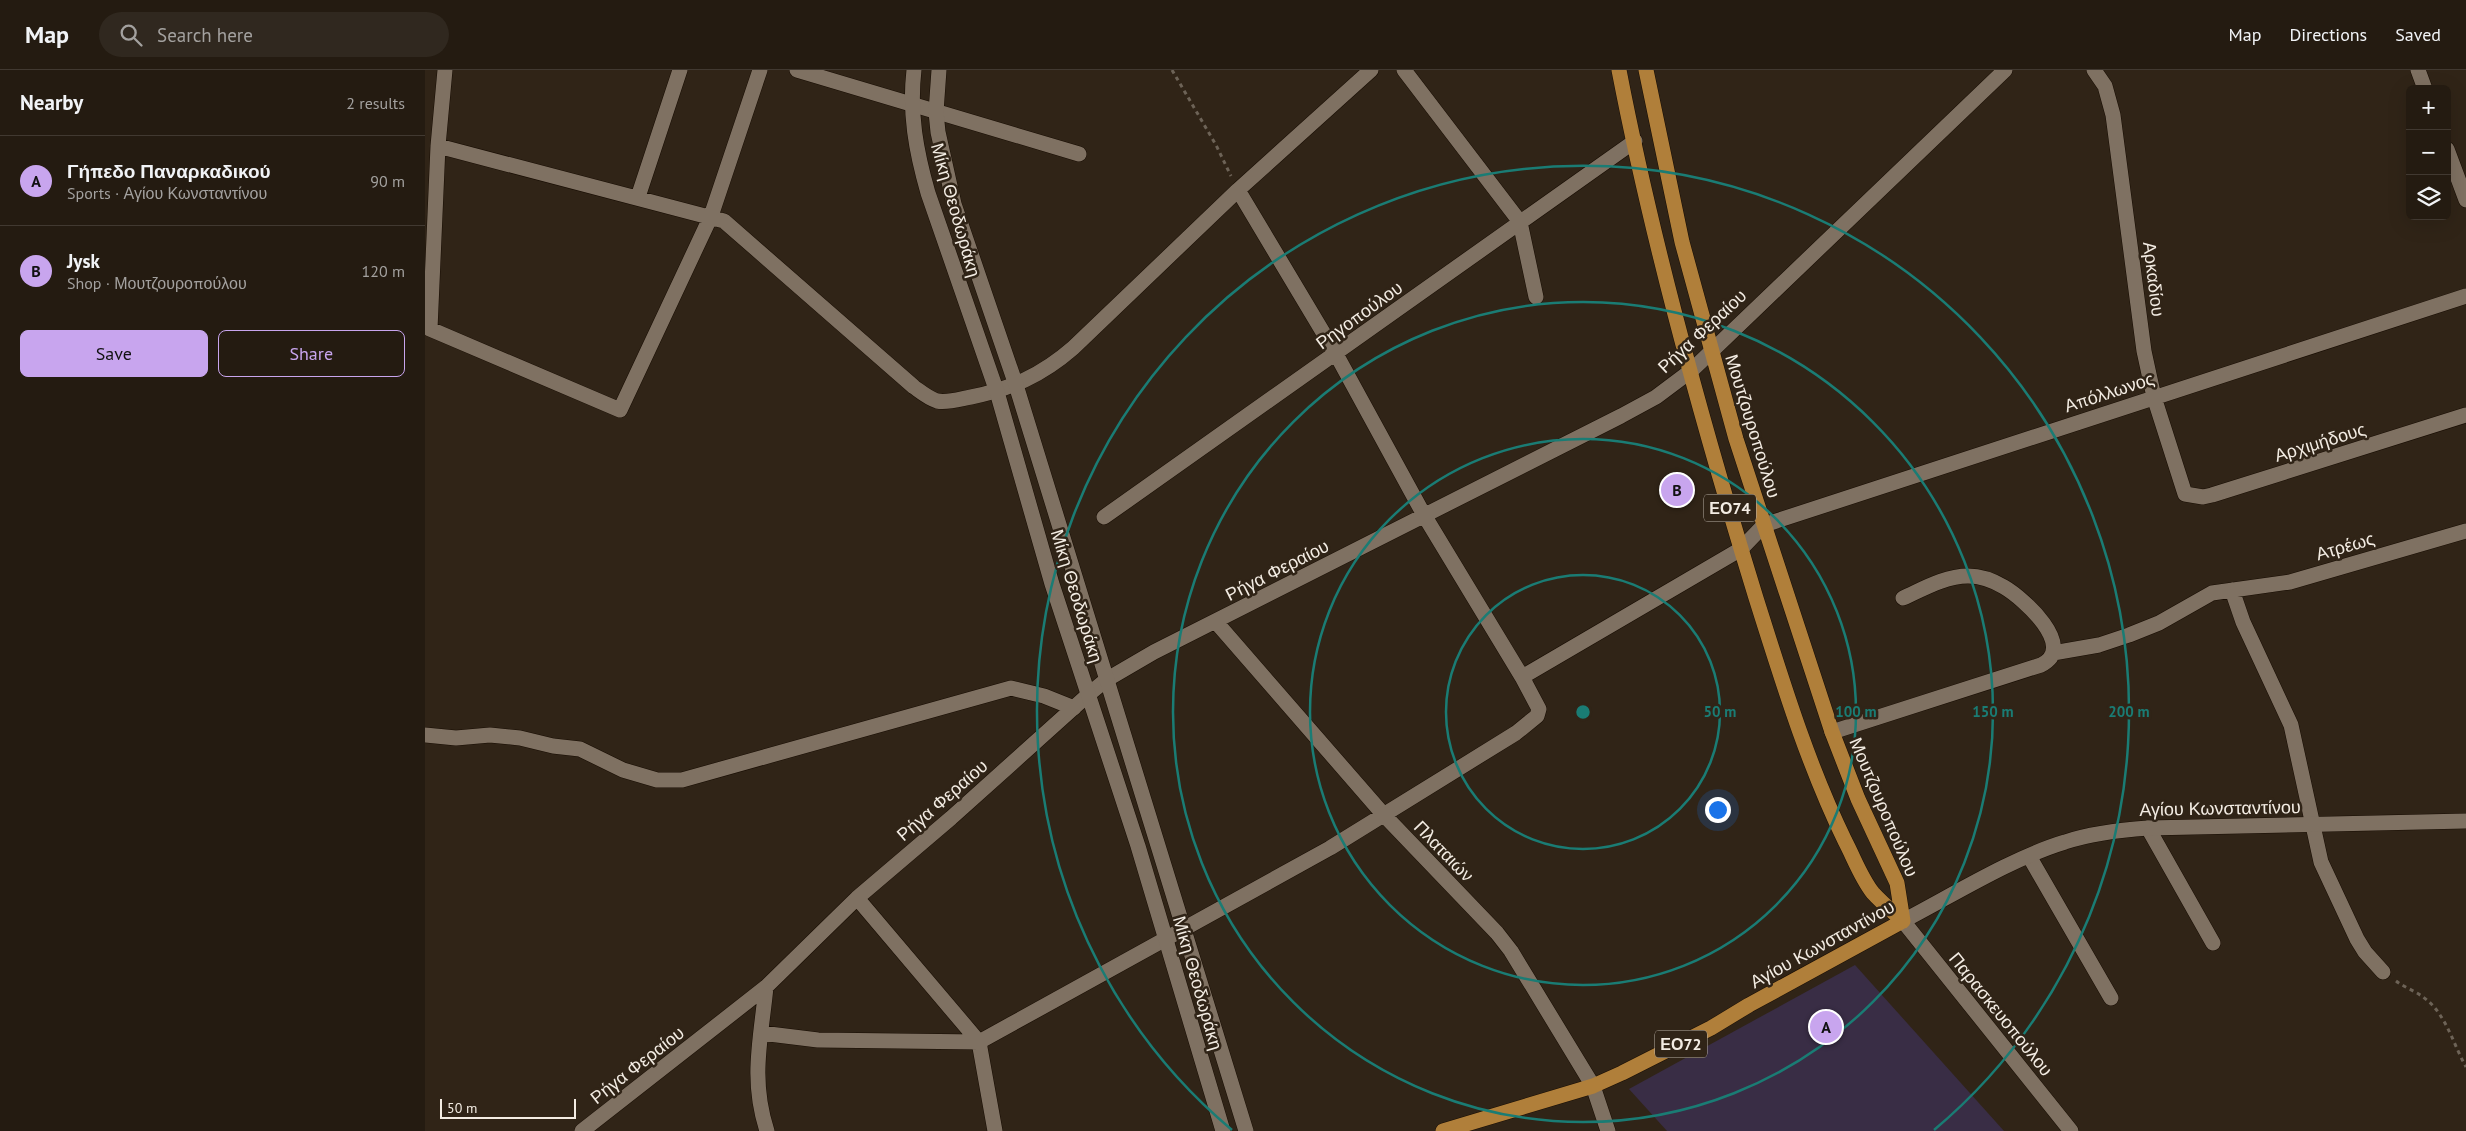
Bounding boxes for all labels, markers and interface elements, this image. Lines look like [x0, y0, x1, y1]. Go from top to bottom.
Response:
search box [99, 12, 449, 57]
text: Map [25, 19, 69, 50]
icon: search [117, 21, 145, 49]
text: Search here [157, 23, 253, 47]
text: Map [2229, 23, 2261, 46]
text: Directions [2289, 23, 2367, 46]
text: Saved [2395, 23, 2441, 46]
map controls [2406, 85, 2451, 220]
button: + [2406, 85, 2451, 130]
text: Nearby [20, 89, 83, 116]
text: 2 results [346, 93, 405, 113]
button: − [2406, 130, 2451, 175]
street label: Μίκη Θεοδωράκη [926, 140, 986, 280]
text: Γήπεδο Παναρκαδικού [67, 159, 271, 183]
text: A [31, 171, 41, 191]
text: 90 m [370, 171, 405, 191]
button: layers [2406, 175, 2451, 220]
text: Sports · Αγίου Κωνσταντίνου [67, 183, 267, 203]
street label: Αρκαδίου [2138, 240, 2170, 318]
text: Jysk [67, 249, 100, 273]
text: B [31, 261, 41, 281]
text: 120 m [362, 261, 405, 281]
text: Shop · Μουτζουροπούλου [67, 273, 247, 293]
street label: Ρηγοπούλου [1311, 276, 1407, 354]
street label: Ρήγα Φεραίου [1653, 284, 1751, 378]
button: Save [20, 330, 208, 377]
button: Share [218, 330, 405, 377]
street label: Μουτζουροπούλου [1720, 351, 1786, 501]
street label: Απόλλωνος [2061, 367, 2157, 417]
street label: Αρχιμήδους [2272, 417, 2369, 467]
pin: B [1661, 471, 1693, 509]
road number: ΕΟ74 [1704, 494, 1756, 522]
street label: Μίκη Θεοδωράκη [1046, 526, 1108, 666]
street label: Ατρέως [2313, 527, 2377, 565]
street label: Ρήγα Φεραίου [1221, 534, 1333, 606]
text: 50 m [1704, 702, 1736, 721]
text: 100 m [1835, 702, 1877, 721]
text: 150 m [1972, 702, 2014, 721]
text: 200 m [2108, 702, 2150, 721]
centre of rings [1574, 703, 1592, 721]
street label: Μουτζουροπούλου [1844, 734, 1924, 880]
street label: Ρήγα Φεραίου [892, 754, 992, 846]
street label: Αγίου Κωνσταντίνου [2139, 795, 2301, 821]
your location [1705, 797, 1731, 823]
street label: Πλαταιών [1409, 816, 1479, 886]
street label: Αγίου Κωνσταντίνου [1746, 895, 1898, 993]
street label: Μίκη Θεοδωράκη [1168, 913, 1228, 1053]
street label: Παρασκευοπούλου [1944, 948, 2058, 1080]
pin: A [1810, 1008, 1842, 1046]
street label: Ρήγα Φεραίου [585, 1021, 689, 1109]
road number: ΕΟ72 [1655, 1031, 1707, 1058]
scale bar [440, 1096, 576, 1119]
text: 50 m [447, 1099, 477, 1117]

